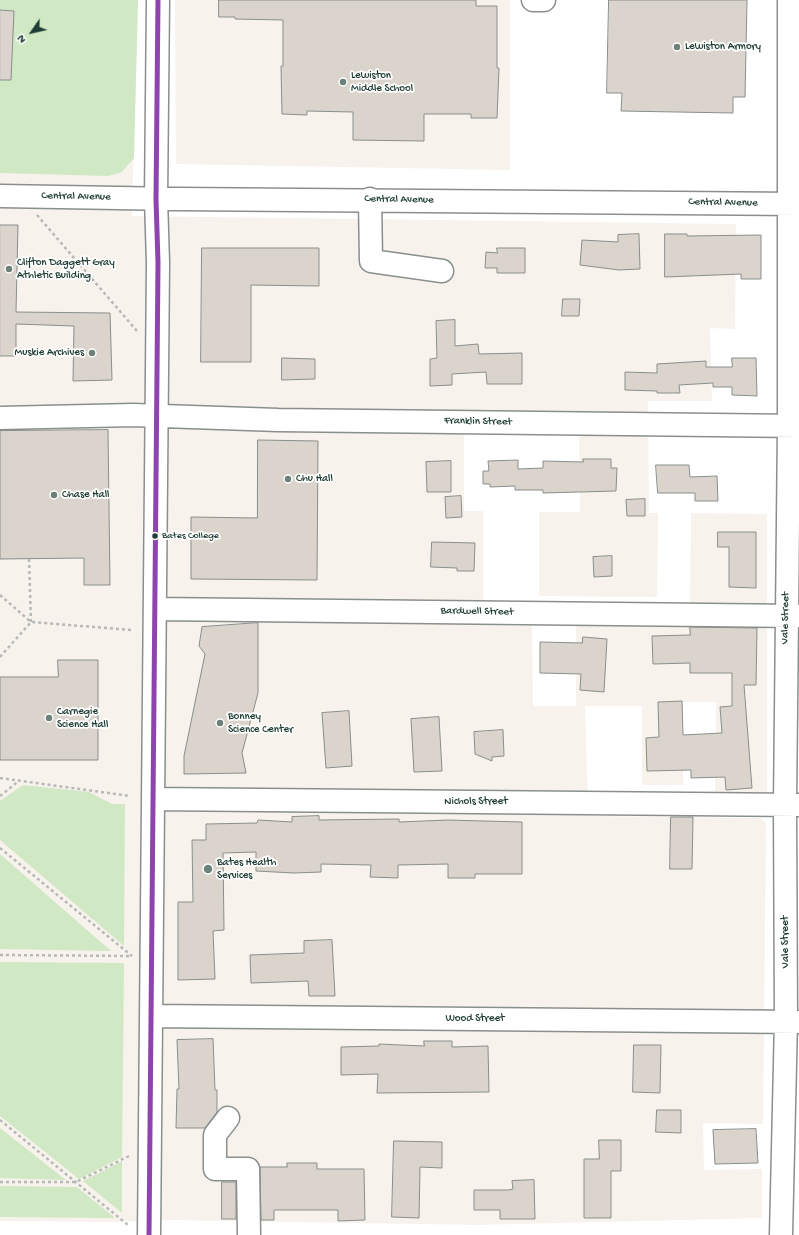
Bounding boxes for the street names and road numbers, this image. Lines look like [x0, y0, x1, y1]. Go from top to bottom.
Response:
street label: Central Avenue [41, 190, 111, 204]
street label: Central Avenue [364, 193, 434, 207]
street label: Central Avenue [688, 196, 758, 210]
street label: Franklin Street [444, 415, 512, 429]
street label: Vale Street [779, 592, 793, 644]
street label: Bardwell Street [440, 605, 514, 619]
street label: Nichols Street [444, 795, 508, 809]
street label: Vale Street [779, 916, 793, 968]
street label: Wood Street [445, 1012, 505, 1026]

